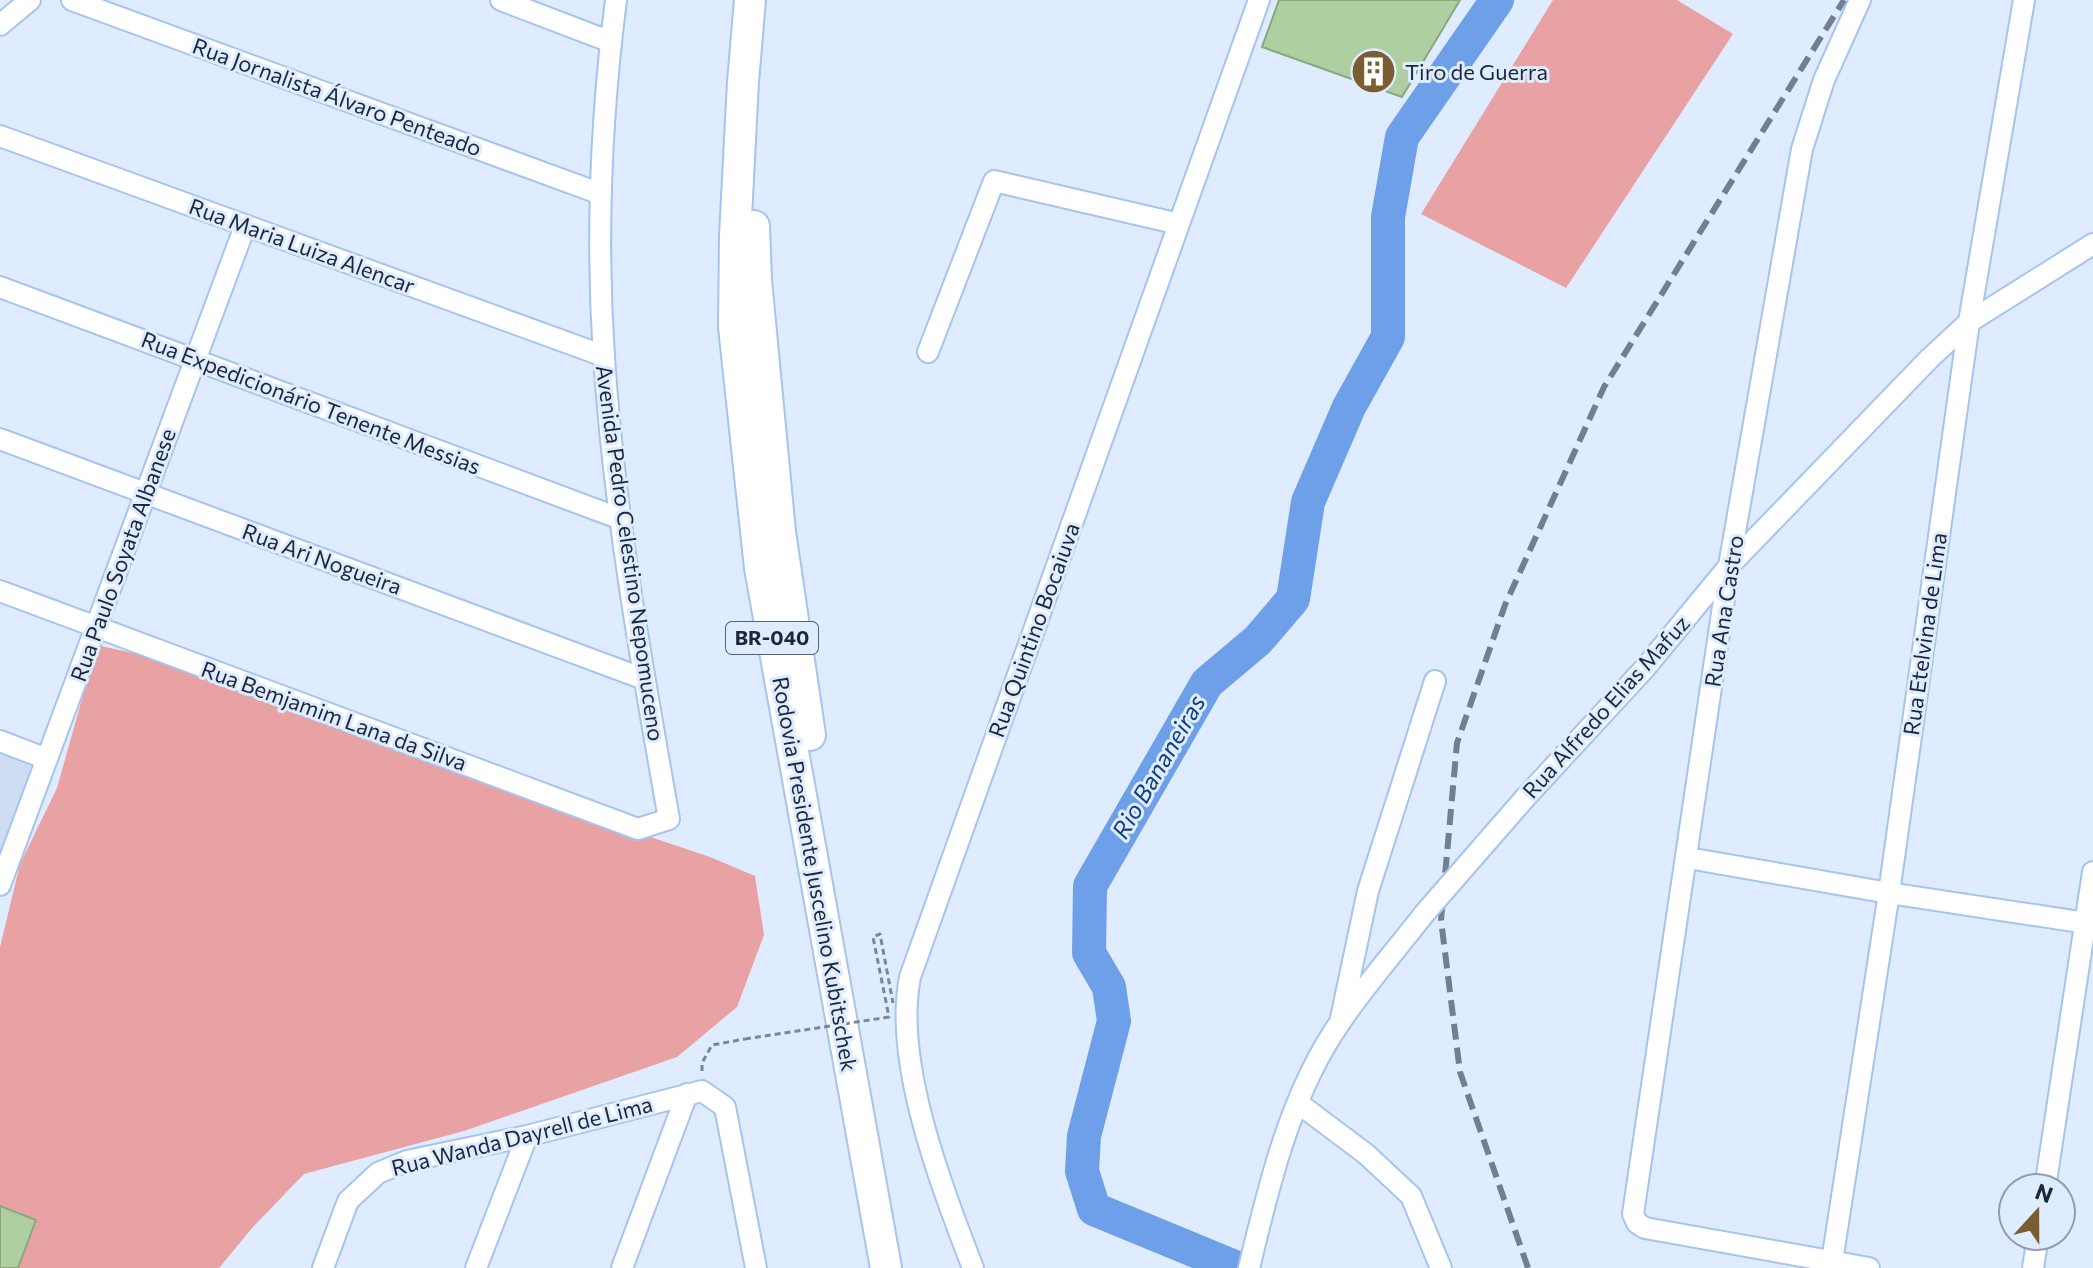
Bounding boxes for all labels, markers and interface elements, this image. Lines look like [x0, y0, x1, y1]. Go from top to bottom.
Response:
street label: Rua Jornalista Álvaro Penteado [189, 32, 485, 161]
building icon: Tiro de Guerra [1350, 48, 1398, 96]
place label: Tiro de Guerra [1405, 58, 1548, 85]
street label: Rua Maria Luiza Alencar [186, 192, 419, 299]
street label: Rua Expedicionário Tenente Messias [138, 325, 485, 480]
street label: Avenida Pedro Celestino Nepomuceno [591, 363, 670, 743]
street label: Rua Paulo Soyata Albanese [64, 425, 181, 685]
street label: Rua Ari Nogueira [239, 517, 406, 600]
street label: Rua Quintino Bocaiuva [982, 519, 1085, 741]
street label: Rua Etelvina de Lima [1897, 531, 1952, 737]
street label: Rua Ana Castro [1698, 533, 1749, 689]
street label: Rua Alfredo Elias Mafuz [1516, 610, 1695, 804]
road number: BR-040 [726, 622, 818, 654]
street label: Rua Bemjamim Lana da Silva [198, 655, 471, 776]
street label: Rodovia Presidente Juscelino Kubitschek [767, 674, 864, 1073]
water label: Rio Bananeiras [1105, 689, 1211, 843]
street label: Rua Wanda Dayrell de Lima [389, 1090, 655, 1181]
north arrow [1997, 1172, 2077, 1252]
text: N [2032, 1177, 2057, 1208]

